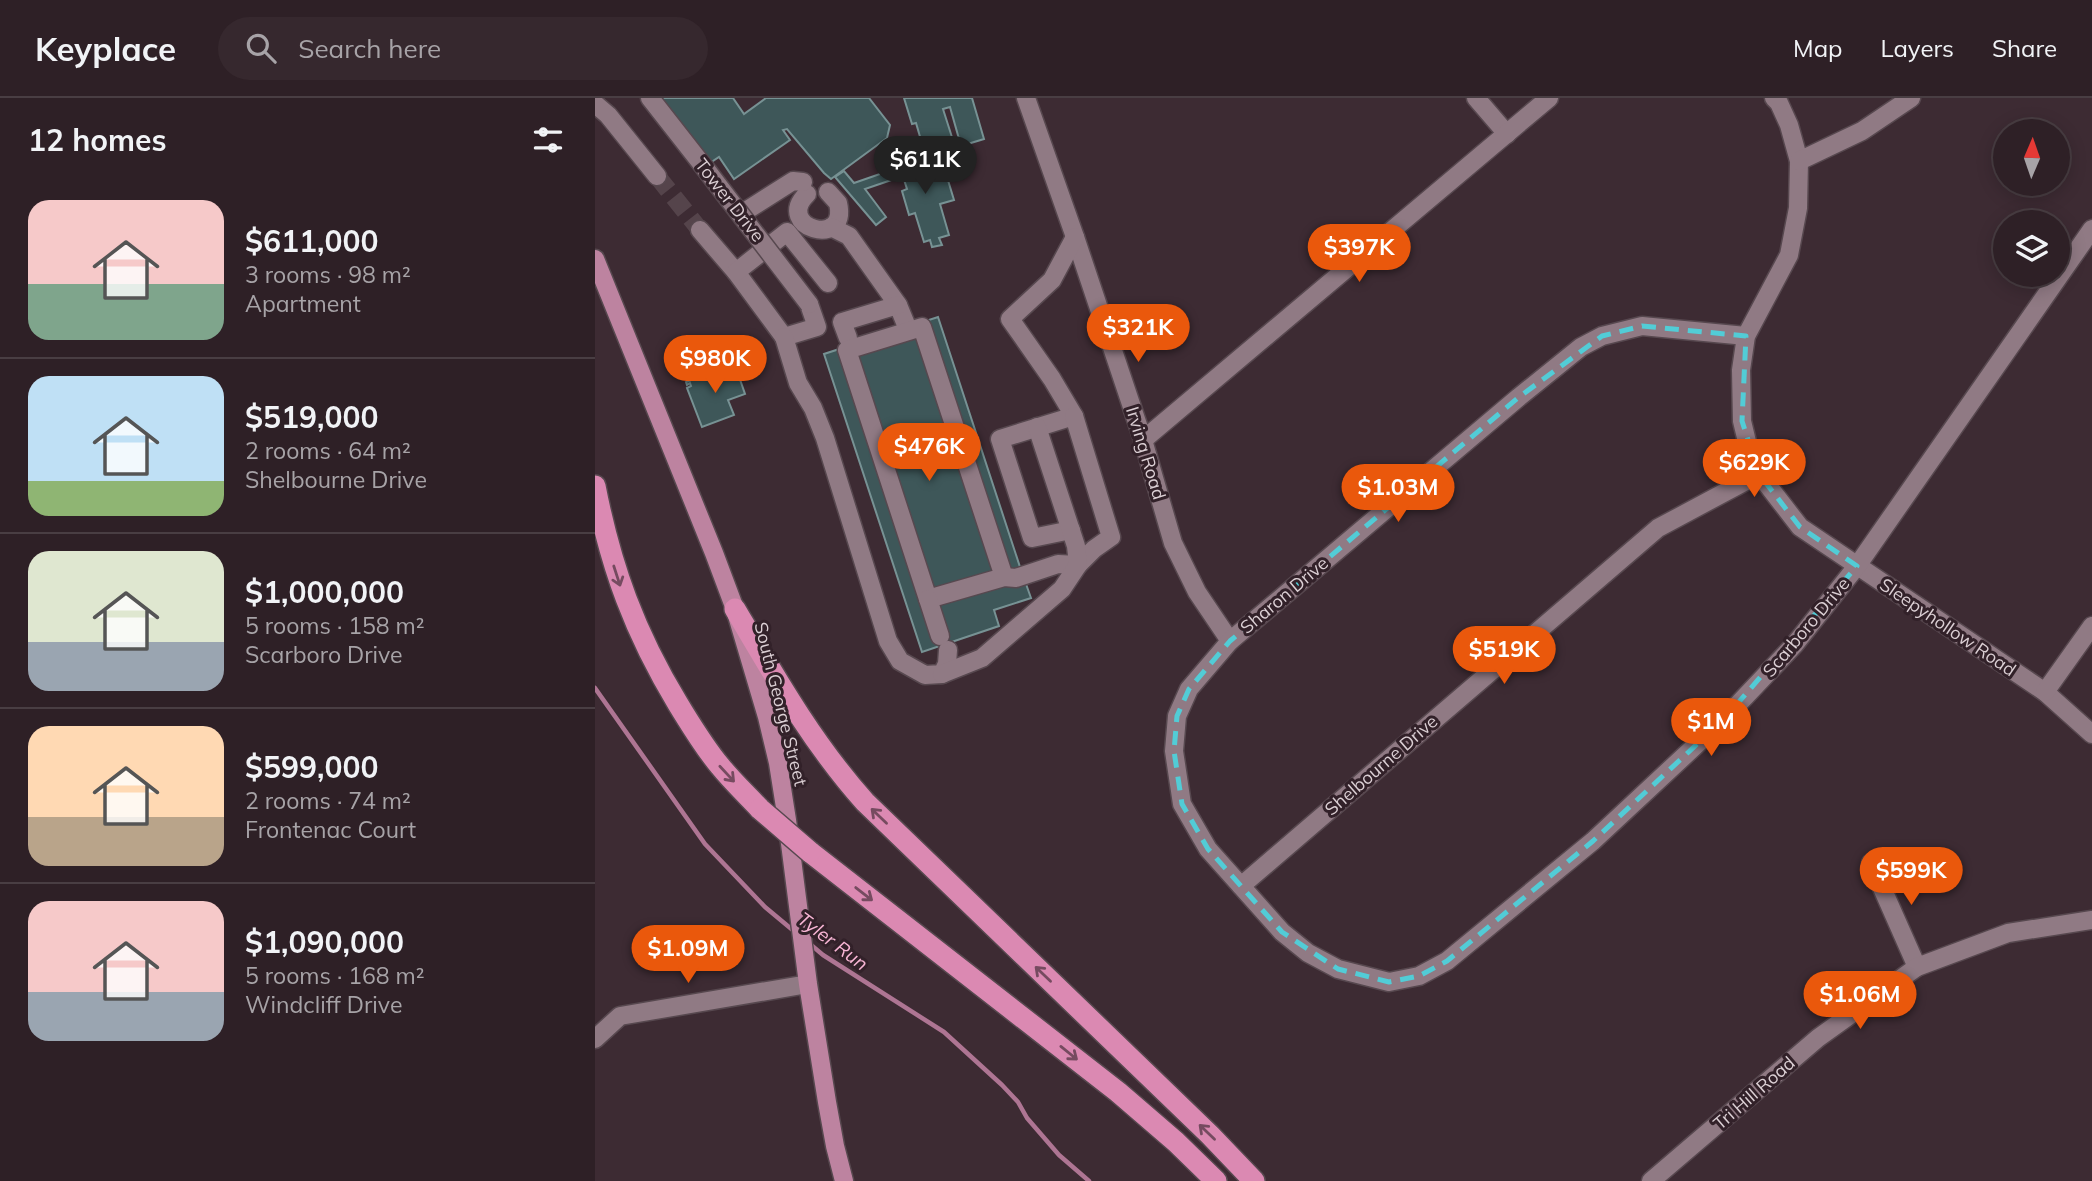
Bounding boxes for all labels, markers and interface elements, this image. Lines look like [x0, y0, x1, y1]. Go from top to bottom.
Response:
search box [218, 17, 708, 80]
text: Keyplace [35, 28, 176, 69]
icon: search [242, 29, 280, 67]
text: Search here [298, 32, 441, 65]
text: Map [1793, 33, 1842, 63]
text: Layers [1880, 33, 1954, 63]
text: Share [1992, 33, 2057, 63]
north arrow [1993, 119, 2070, 196]
map controls [1993, 119, 2070, 287]
text: 12 homes [28, 121, 167, 159]
icon: filters [529, 121, 567, 159]
pin: $611K [876, 136, 974, 196]
text: $611K [890, 144, 960, 173]
street label: Tower Drive [690, 154, 770, 246]
button: layers [1993, 210, 2070, 287]
text: $611,000 [245, 222, 378, 260]
pin: $397K [1310, 225, 1408, 284]
icon: home [84, 228, 168, 312]
text: $397K [1324, 232, 1394, 261]
text: 3 rooms · 98 m² [245, 260, 411, 289]
text: Apartment [245, 289, 361, 318]
pin: $321K [1089, 304, 1187, 364]
text: $321K [1103, 312, 1173, 341]
pin: $980K [666, 336, 764, 395]
text: $980K [680, 343, 750, 372]
text: $519,000 [245, 398, 378, 436]
icon: home [84, 404, 168, 488]
street label: Irving Road [1121, 404, 1171, 502]
pin: $476K [880, 424, 978, 483]
text: $476K [894, 431, 964, 460]
text: 2 rooms · 64 m² [245, 436, 411, 465]
pin: $629K [1705, 440, 1803, 499]
text: $629K [1719, 447, 1789, 476]
pin: $1.03M [1341, 464, 1455, 524]
text: Shelbourne Drive [245, 465, 427, 494]
text: $1.03M [1358, 472, 1438, 501]
street label: Sharon Drive [1235, 551, 1333, 639]
one-way arrow [612, 565, 624, 587]
street label: Scarboro Drive [1758, 572, 1854, 682]
text: $1,000,000 [245, 573, 404, 611]
street label: Sleepyhollow Road [1876, 573, 2020, 681]
icon: home [84, 579, 168, 663]
text: 5 rooms · 158 m² [245, 611, 425, 640]
street label: South George Street [749, 620, 813, 788]
pin: $519K [1455, 626, 1553, 686]
text: $519K [1469, 634, 1539, 663]
text: Scarboro Drive [245, 640, 403, 669]
pin: $1M [1677, 698, 1745, 758]
text: $1M [1687, 706, 1735, 735]
street label: Shelbourne Drive [1320, 710, 1442, 820]
text: $599,000 [245, 748, 378, 786]
icon: home [84, 754, 168, 838]
one-way arrow [719, 765, 736, 782]
text: 2 rooms · 74 m² [245, 786, 411, 815]
one-way arrow [871, 808, 888, 825]
text: Frontenac Court [245, 815, 416, 844]
pin: $599K [1862, 848, 1960, 907]
text: $599K [1876, 855, 1946, 884]
one-way arrow [854, 887, 873, 901]
water label: Tyler Run [793, 907, 873, 975]
text: $1,090,000 [245, 923, 404, 961]
pin: $1.09M [631, 926, 745, 985]
icon: home [84, 929, 168, 1013]
text: $1.09M [648, 933, 728, 962]
text: 5 rooms · 168 m² [245, 961, 425, 990]
one-way arrow [1035, 966, 1052, 983]
pin: $1.06M [1803, 972, 1917, 1031]
text: $1.06M [1820, 979, 1900, 1008]
text: Windcliff Drive [245, 990, 402, 1019]
one-way arrow [1060, 1045, 1078, 1061]
street label: Tri Hill Road [1709, 1051, 1799, 1135]
one-way arrow [1198, 1124, 1215, 1141]

